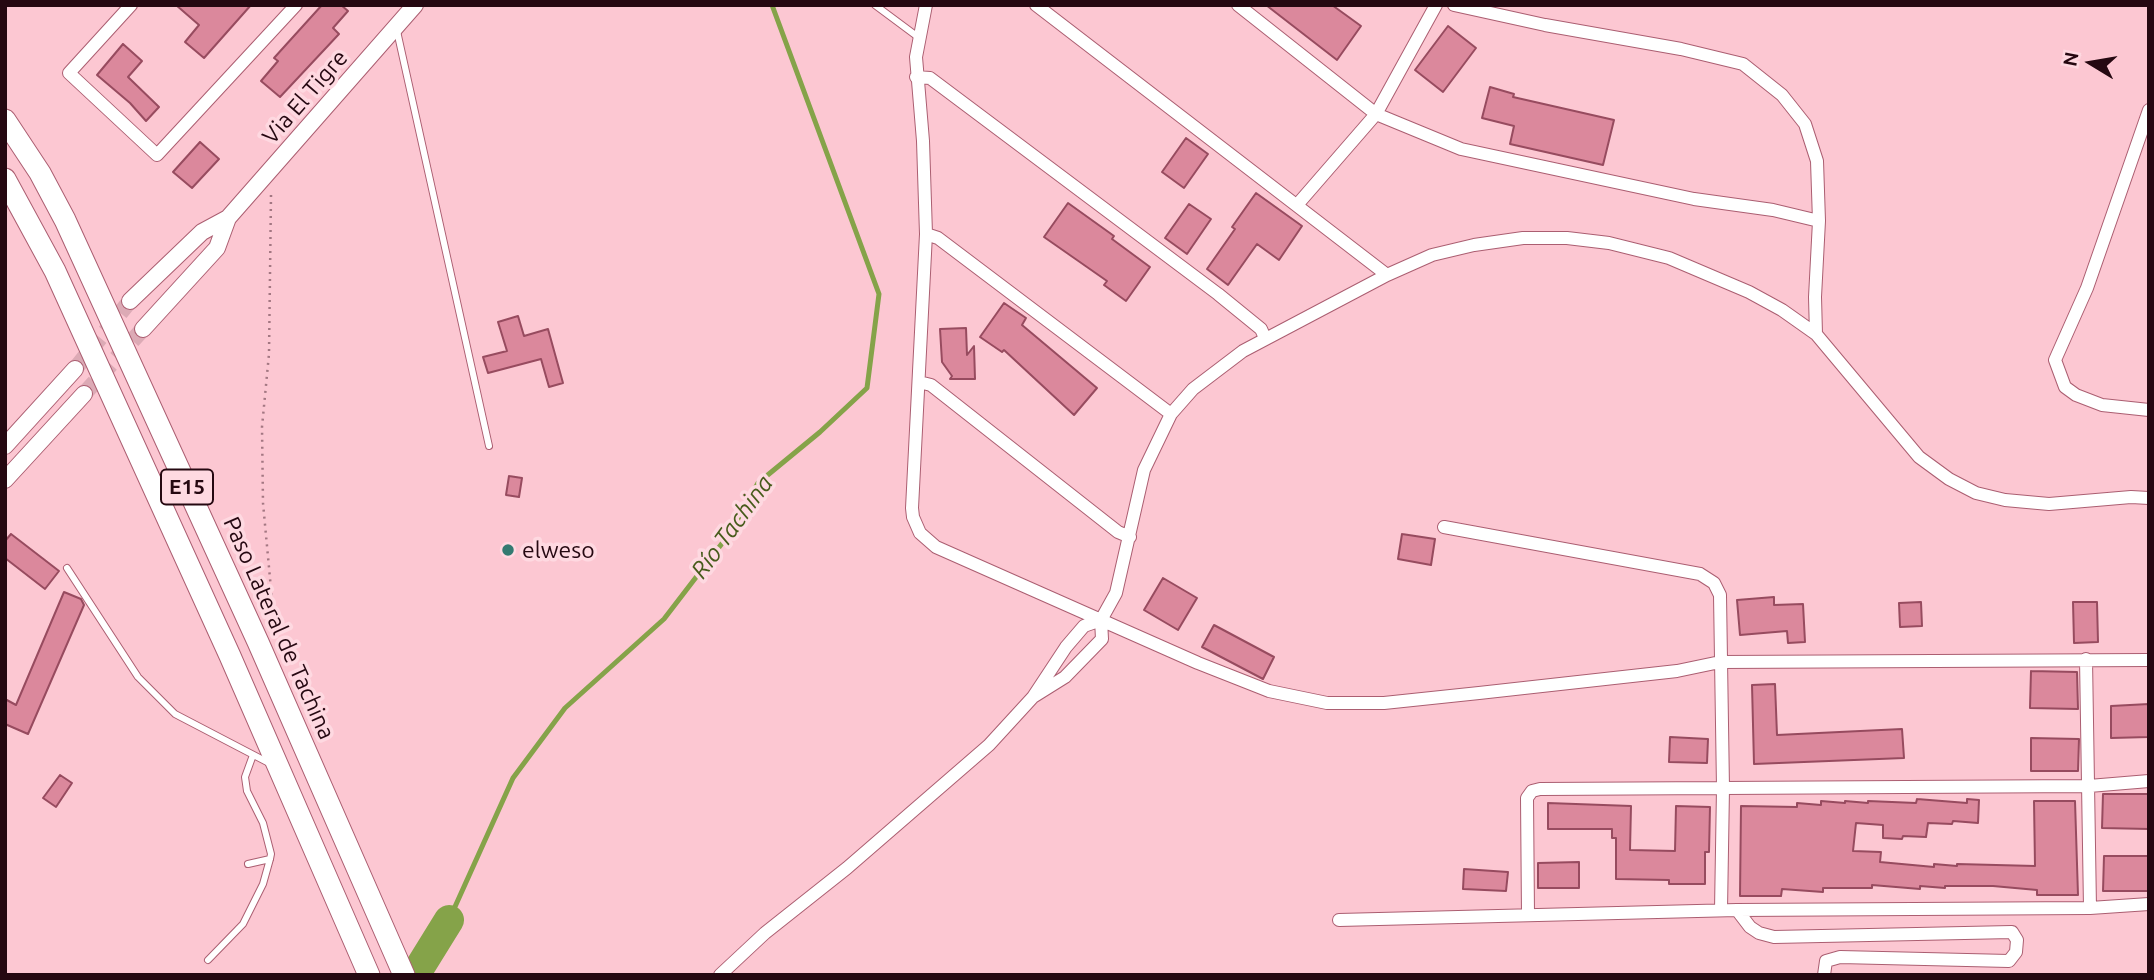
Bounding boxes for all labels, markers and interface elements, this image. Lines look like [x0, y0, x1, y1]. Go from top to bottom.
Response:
north arrow [2056, 28, 2126, 98]
street label: Via El Tigre [257, 44, 353, 150]
text: N [2058, 50, 2083, 68]
road number: E15 [161, 470, 213, 504]
water label: Río Tachina [685, 470, 779, 584]
street label: Paso Lateral de Tachina [217, 512, 341, 744]
place label: elweso [522, 536, 595, 564]
marker: elweso [500, 542, 516, 558]

